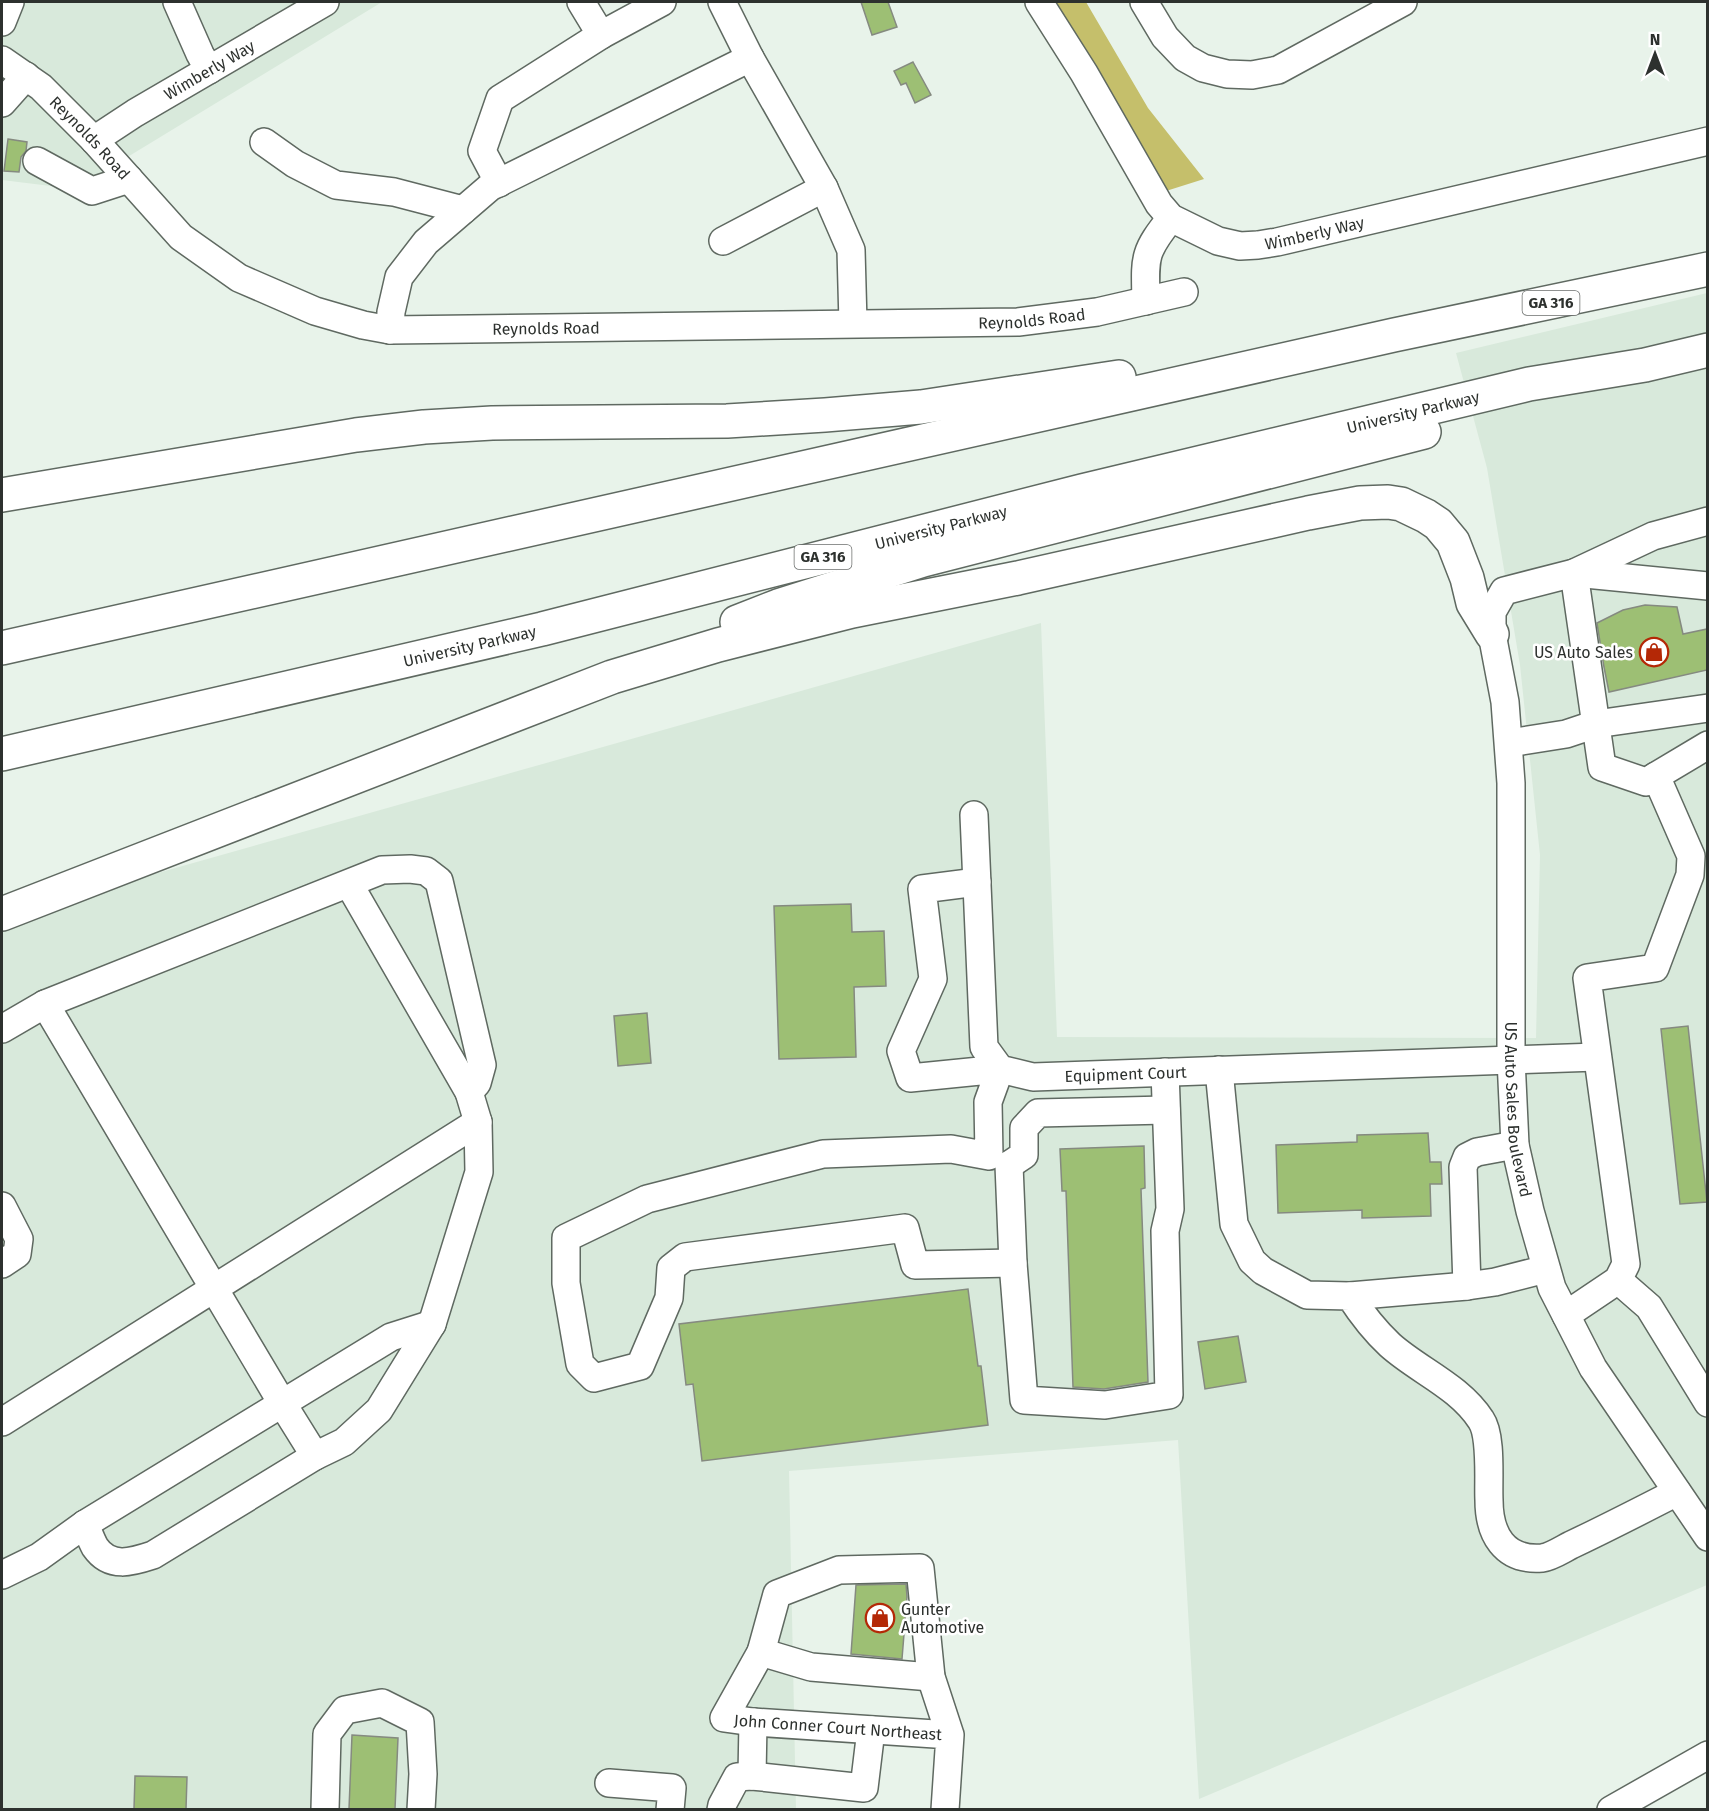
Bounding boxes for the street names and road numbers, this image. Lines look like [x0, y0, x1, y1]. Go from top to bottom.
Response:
street label: Wimberly Way [161, 36, 258, 104]
street label: Reynolds Road [46, 92, 134, 183]
street label: Wimberly Way [1263, 213, 1366, 254]
road number: GA 316 [1522, 291, 1580, 315]
street label: Reynolds Road [978, 305, 1086, 333]
street label: Reynolds Road [492, 318, 600, 339]
street label: University Parkway [1345, 387, 1482, 437]
street label: University Parkway [873, 501, 1009, 554]
road number: GA 316 [794, 545, 852, 569]
street label: University Parkway [401, 622, 538, 671]
street label: US Auto Sales Boulevard [1501, 1021, 1536, 1199]
street label: Equipment Court [1064, 1063, 1187, 1086]
street label: John Conner Court Northeast [733, 1711, 943, 1744]

